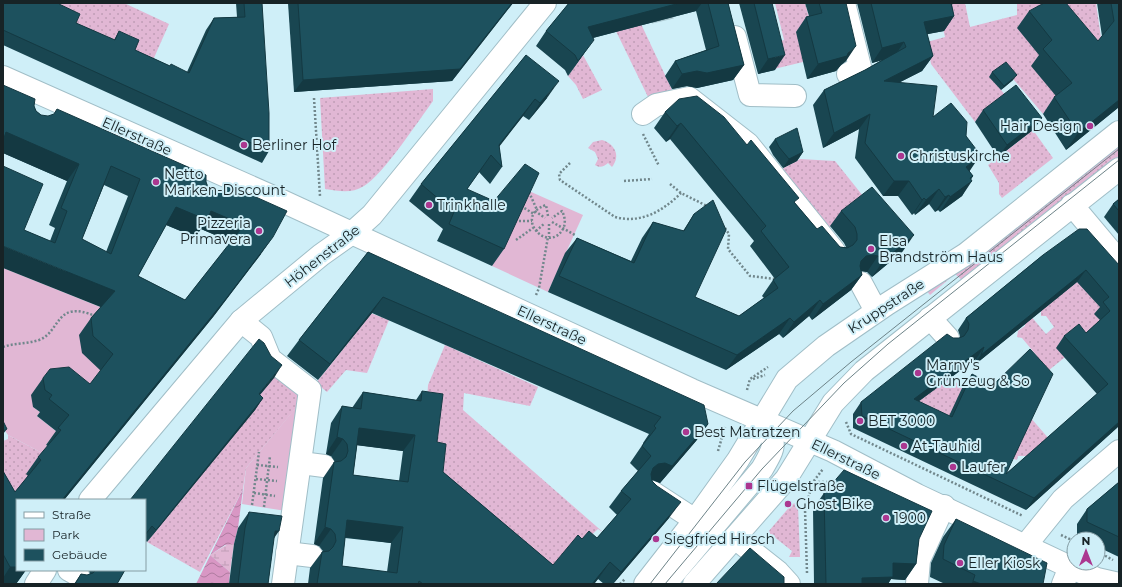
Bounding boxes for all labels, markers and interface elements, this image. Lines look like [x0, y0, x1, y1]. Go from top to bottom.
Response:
street label: Ellerstraße [99, 113, 175, 159]
place label: Hair Design [1000, 117, 1082, 135]
marker: Hair Design [1085, 121, 1095, 131]
place label: Berliner Hof [252, 136, 337, 154]
marker: Berliner Hof [239, 140, 249, 150]
place label: Christuskirche [909, 147, 1010, 165]
marker: Christuskirche [896, 151, 906, 161]
place label: Netto Marken-Discount [164, 165, 286, 199]
marker: Netto Marken-Discount [151, 177, 161, 187]
place label: Trinkhalle [437, 196, 506, 214]
marker: Trinkhalle [424, 200, 434, 210]
place label: Pizzeria Primavera [180, 214, 251, 248]
street label: Höhenstraße [281, 221, 363, 291]
marker: Pizzeria Primavera [254, 226, 264, 236]
place label: Elsa Brandström Haus [879, 232, 1003, 266]
marker: Elsa Brandström Haus [866, 244, 876, 254]
street label: Kruppstraße [844, 275, 928, 337]
street label: Ellerstraße [514, 301, 590, 349]
place label: Marny's Grünzeug & So [926, 356, 1030, 390]
marker: Marny's Grünzeug & So [913, 368, 923, 378]
place label: BET 3000 [868, 412, 935, 430]
marker: BET 3000 [855, 416, 865, 426]
place label: Best Matratzen [694, 423, 800, 441]
marker: Best Matratzen [681, 427, 691, 437]
street label: Ellerstraße [809, 435, 883, 483]
place label: At-Tauhid [912, 437, 980, 455]
marker: At-Tauhid [899, 441, 909, 451]
place label: Laufer [961, 458, 1006, 476]
marker: Laufer [948, 462, 958, 472]
place label: Flügelstraße [757, 477, 844, 495]
marker: Flügelstraße [744, 481, 754, 491]
place label: Ghost Bike [796, 495, 872, 513]
legend [16, 499, 146, 571]
marker: Ghost Bike [783, 499, 793, 509]
text: Straße [52, 507, 91, 522]
place label: 1900 [894, 509, 926, 527]
marker: 1900 [881, 513, 891, 523]
text: Park [52, 527, 80, 542]
place label: Siegfried Hirsch [664, 530, 775, 548]
north arrow [1066, 531, 1106, 571]
marker: Siegfried Hirsch [651, 534, 661, 544]
text: N [1082, 534, 1090, 548]
text: Gebäude [52, 547, 107, 562]
place label: Eller Kiosk [968, 554, 1041, 572]
marker: Eller Kiosk [955, 558, 965, 568]

